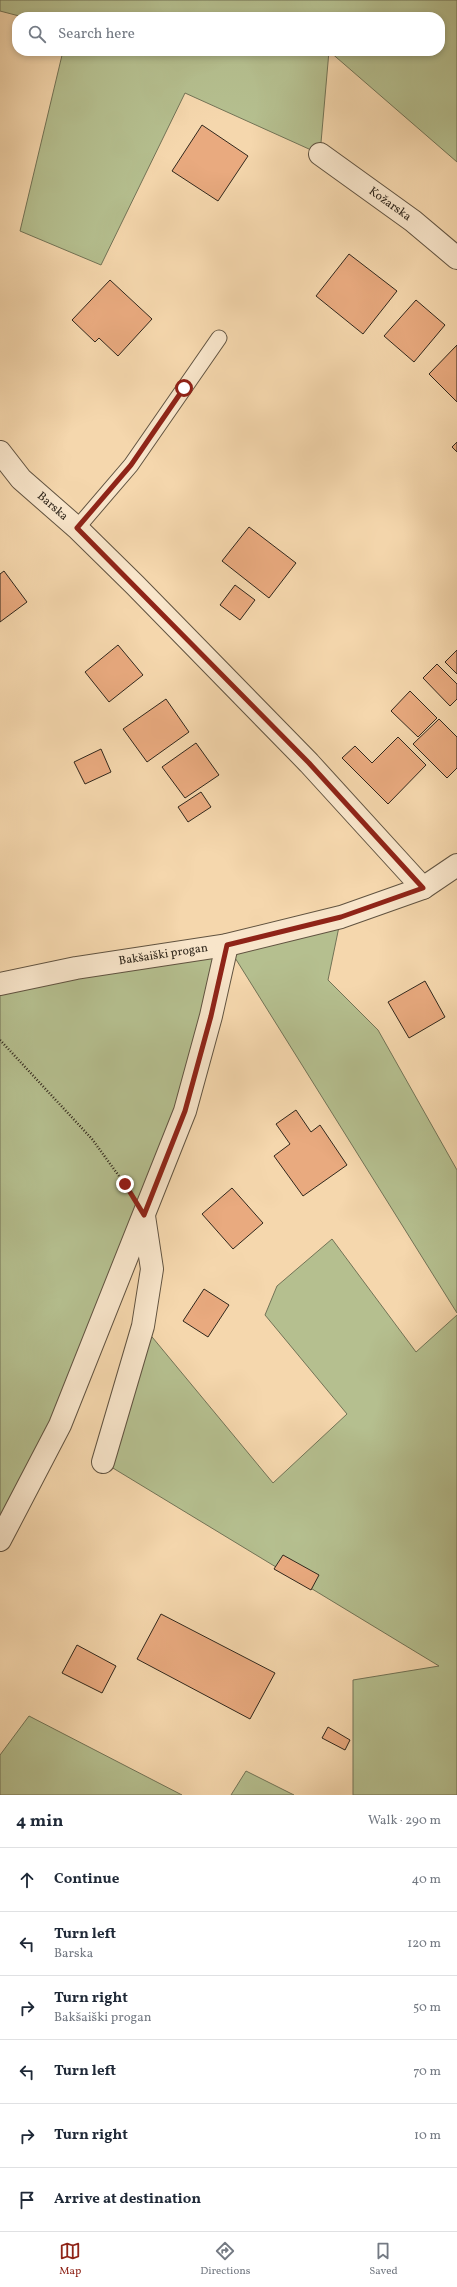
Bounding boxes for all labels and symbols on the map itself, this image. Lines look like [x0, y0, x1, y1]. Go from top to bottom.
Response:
street label: Kožarska [365, 184, 414, 225]
route start [175, 379, 193, 397]
street label: Barska [34, 489, 71, 524]
street label: Bakšaiški progan [118, 940, 209, 969]
route end [116, 1175, 134, 1193]

